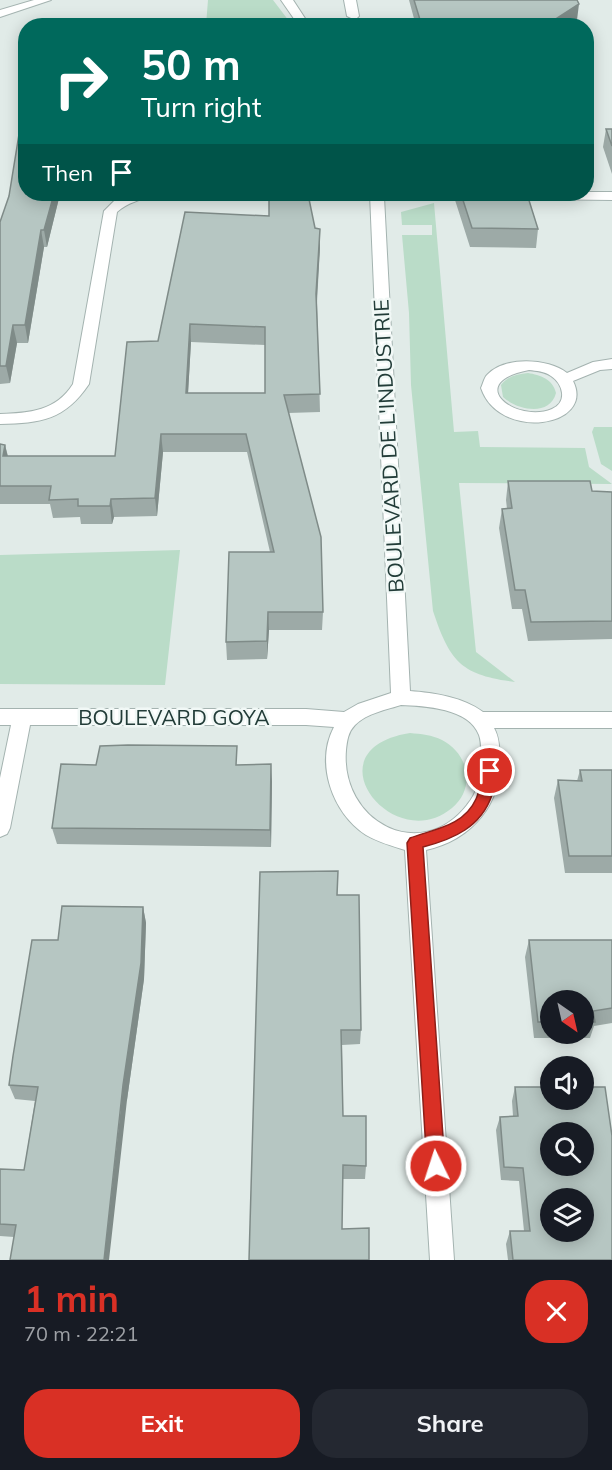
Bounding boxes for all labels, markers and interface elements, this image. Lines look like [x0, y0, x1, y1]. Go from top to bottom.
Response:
text: 50 m [141, 38, 241, 91]
icon: right [42, 42, 120, 120]
text: Turn right [141, 90, 261, 124]
icon: arrive [105, 156, 138, 189]
text: Then [42, 159, 93, 187]
street label: BOULEVARD DE L'INDUSTRIE [367, 299, 409, 593]
street label: BOULEVARD GOYA [78, 704, 270, 730]
pin [464, 745, 515, 796]
icon: arrive [473, 754, 506, 787]
north arrow [540, 990, 594, 1044]
map controls [540, 990, 594, 1242]
button: sound [540, 1056, 594, 1110]
button: search [540, 1122, 594, 1176]
position arrow [404, 1134, 468, 1198]
button: layers [540, 1188, 594, 1242]
text: 1 min [24, 1276, 119, 1321]
button: close [525, 1280, 588, 1343]
text: 70 m · 22:21 [24, 1321, 138, 1346]
button: Exit [24, 1389, 300, 1458]
button: Share [312, 1389, 588, 1458]

